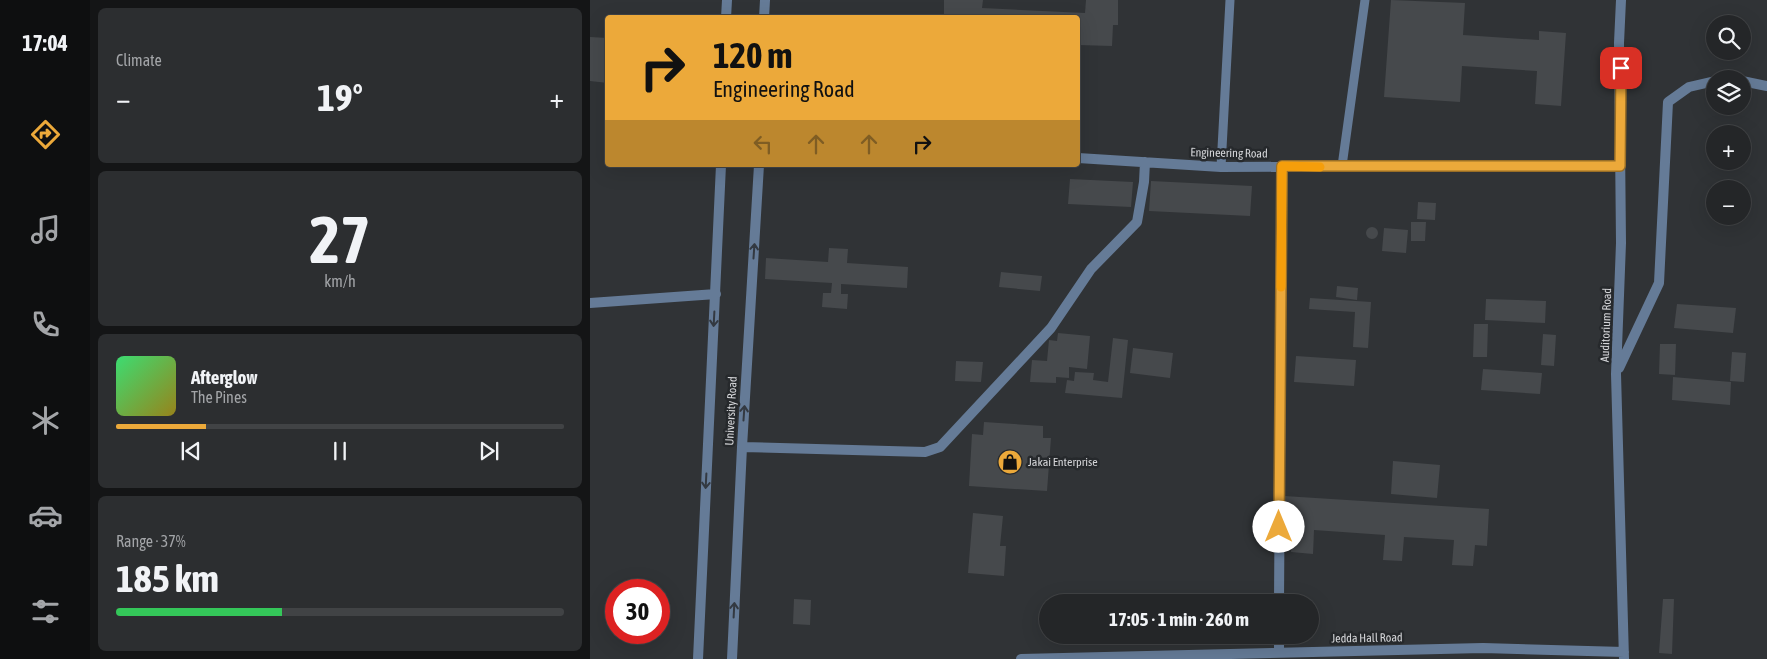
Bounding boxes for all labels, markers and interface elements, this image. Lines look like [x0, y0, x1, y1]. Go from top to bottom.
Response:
map controls [1706, 15, 1751, 225]
button: search [1706, 15, 1751, 60]
text: 17:04 [22, 30, 68, 56]
icon: right [630, 35, 695, 100]
text: 120 m [713, 35, 792, 75]
pin [1600, 47, 1642, 89]
text: Climate [116, 51, 162, 69]
icon: arrive [1607, 54, 1635, 82]
button: layers [1706, 70, 1751, 115]
text: 19° [317, 76, 363, 119]
text: Engineering Road [713, 76, 855, 102]
text: − [116, 82, 131, 114]
text: + [549, 82, 564, 114]
icon: directions [28, 117, 63, 152]
button: + [1706, 125, 1751, 170]
icon: left [749, 130, 777, 158]
icon: ahead [802, 130, 830, 158]
icon: ahead [855, 130, 883, 158]
icon: right [908, 130, 936, 158]
street label: Engineering Road [1190, 145, 1268, 161]
button: − [1706, 180, 1751, 225]
text: 27 [309, 202, 371, 277]
icon: music [28, 212, 63, 247]
one-way arrow [749, 243, 758, 259]
text: km/h [324, 272, 356, 290]
street label: Auditorium Road [1598, 288, 1614, 362]
icon: phone [28, 307, 63, 342]
one-way arrow [710, 310, 719, 326]
text: Afterglow [191, 366, 258, 388]
street label: University Road [722, 376, 740, 446]
text: The Pines [191, 388, 247, 406]
icon: climate [28, 403, 63, 438]
one-way arrow [739, 405, 748, 421]
icon: previous [177, 437, 205, 465]
icon: pause [326, 437, 354, 465]
icon: next [475, 437, 503, 465]
shop icon: Jakai Enterprise [997, 449, 1023, 475]
place label: Jakai Enterprise [1028, 455, 1098, 469]
one-way arrow [702, 473, 711, 489]
icon: car [28, 498, 63, 533]
position arrow [1252, 500, 1304, 552]
text: Range · 37% [116, 532, 186, 550]
text: 185 km [116, 557, 219, 600]
speed limit sign: 30 [605, 579, 670, 644]
icon: filters [28, 594, 63, 629]
one-way arrow [729, 603, 739, 619]
text: 17:05 · 1 min · 260 m [1109, 608, 1249, 630]
street label: Jedda Hall Road [1331, 630, 1403, 646]

